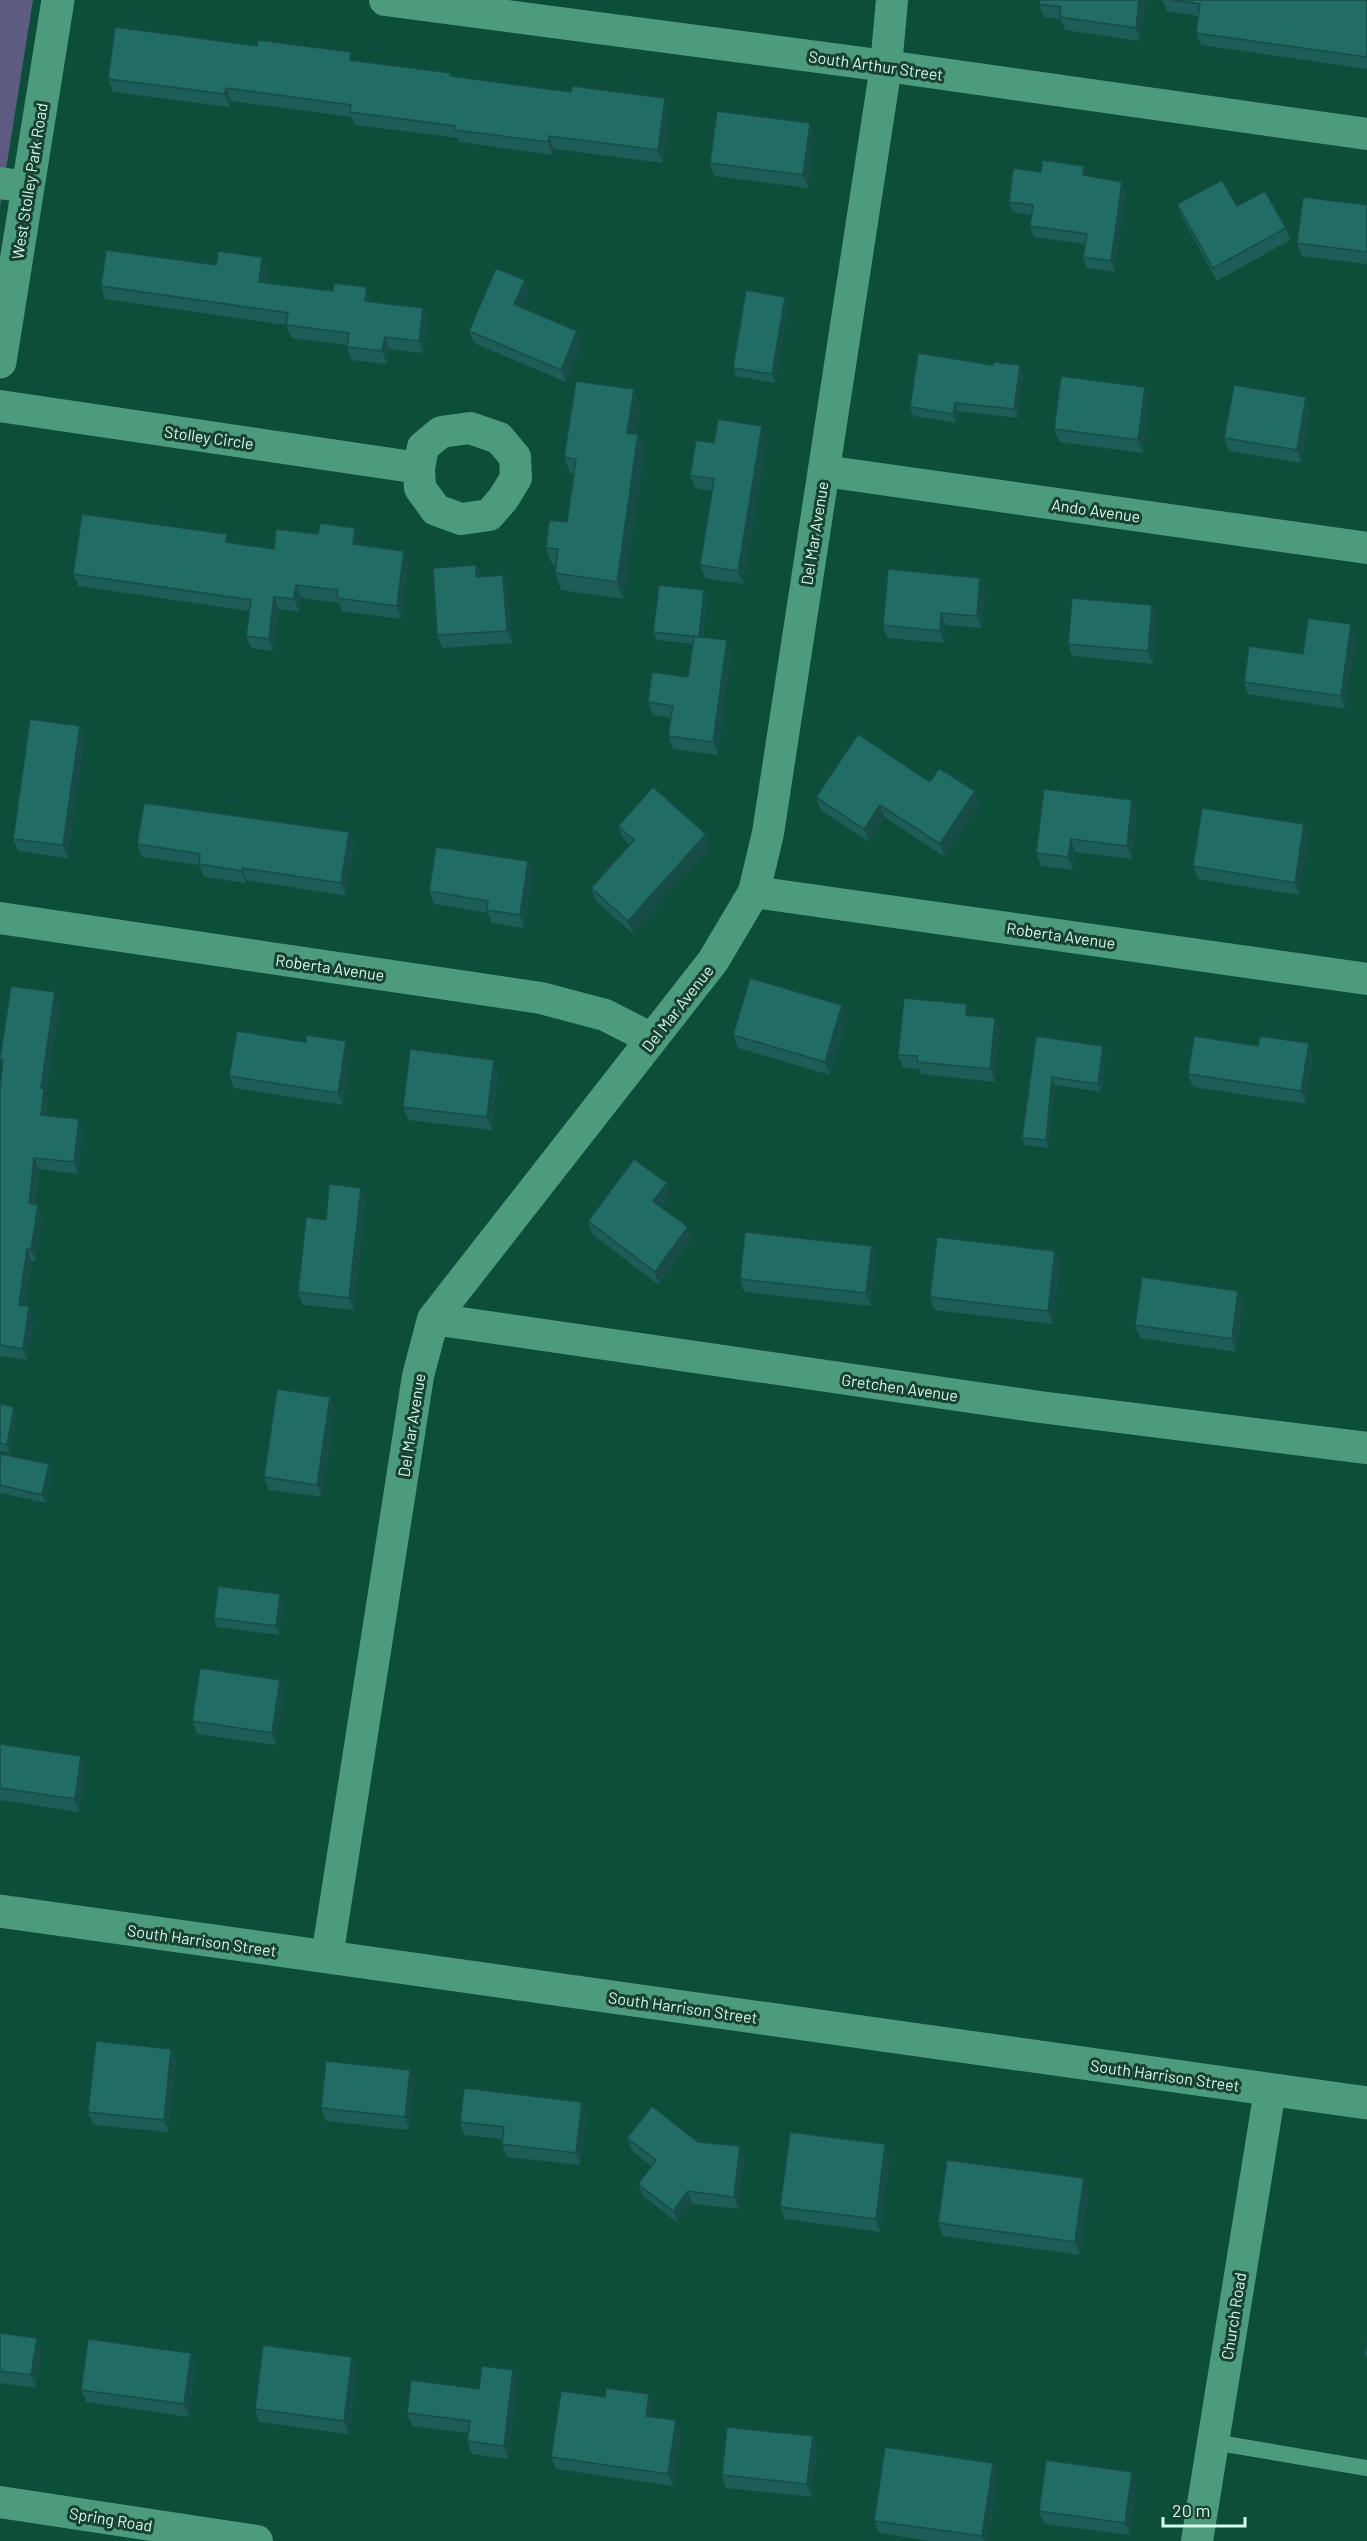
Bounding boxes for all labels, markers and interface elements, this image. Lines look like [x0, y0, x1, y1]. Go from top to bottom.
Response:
street label: South Arthur Street [807, 46, 945, 84]
street label: West Stolley Park Road [7, 101, 51, 261]
street label: Stolley Circle [163, 421, 255, 453]
street label: Del Mar Avenue [796, 480, 832, 586]
street label: Ando Avenue [1050, 494, 1142, 526]
street label: Roberta Avenue [1005, 918, 1117, 952]
street label: Roberta Avenue [274, 950, 386, 984]
street label: Del Mar Avenue [637, 961, 717, 1055]
street label: Gretchen Avenue [840, 1369, 960, 1405]
street label: Del Mar Avenue [393, 1372, 429, 1478]
street label: South Harrison Street [126, 1920, 278, 1960]
street label: South Harrison Street [607, 1987, 759, 2027]
street label: South Harrison Street [1089, 2055, 1241, 2095]
street label: Church Road [1217, 2271, 1249, 2361]
scale bar [1163, 2490, 1246, 2528]
text: 20 m [1172, 2499, 1210, 2521]
street label: Spring Road [68, 2503, 154, 2535]

